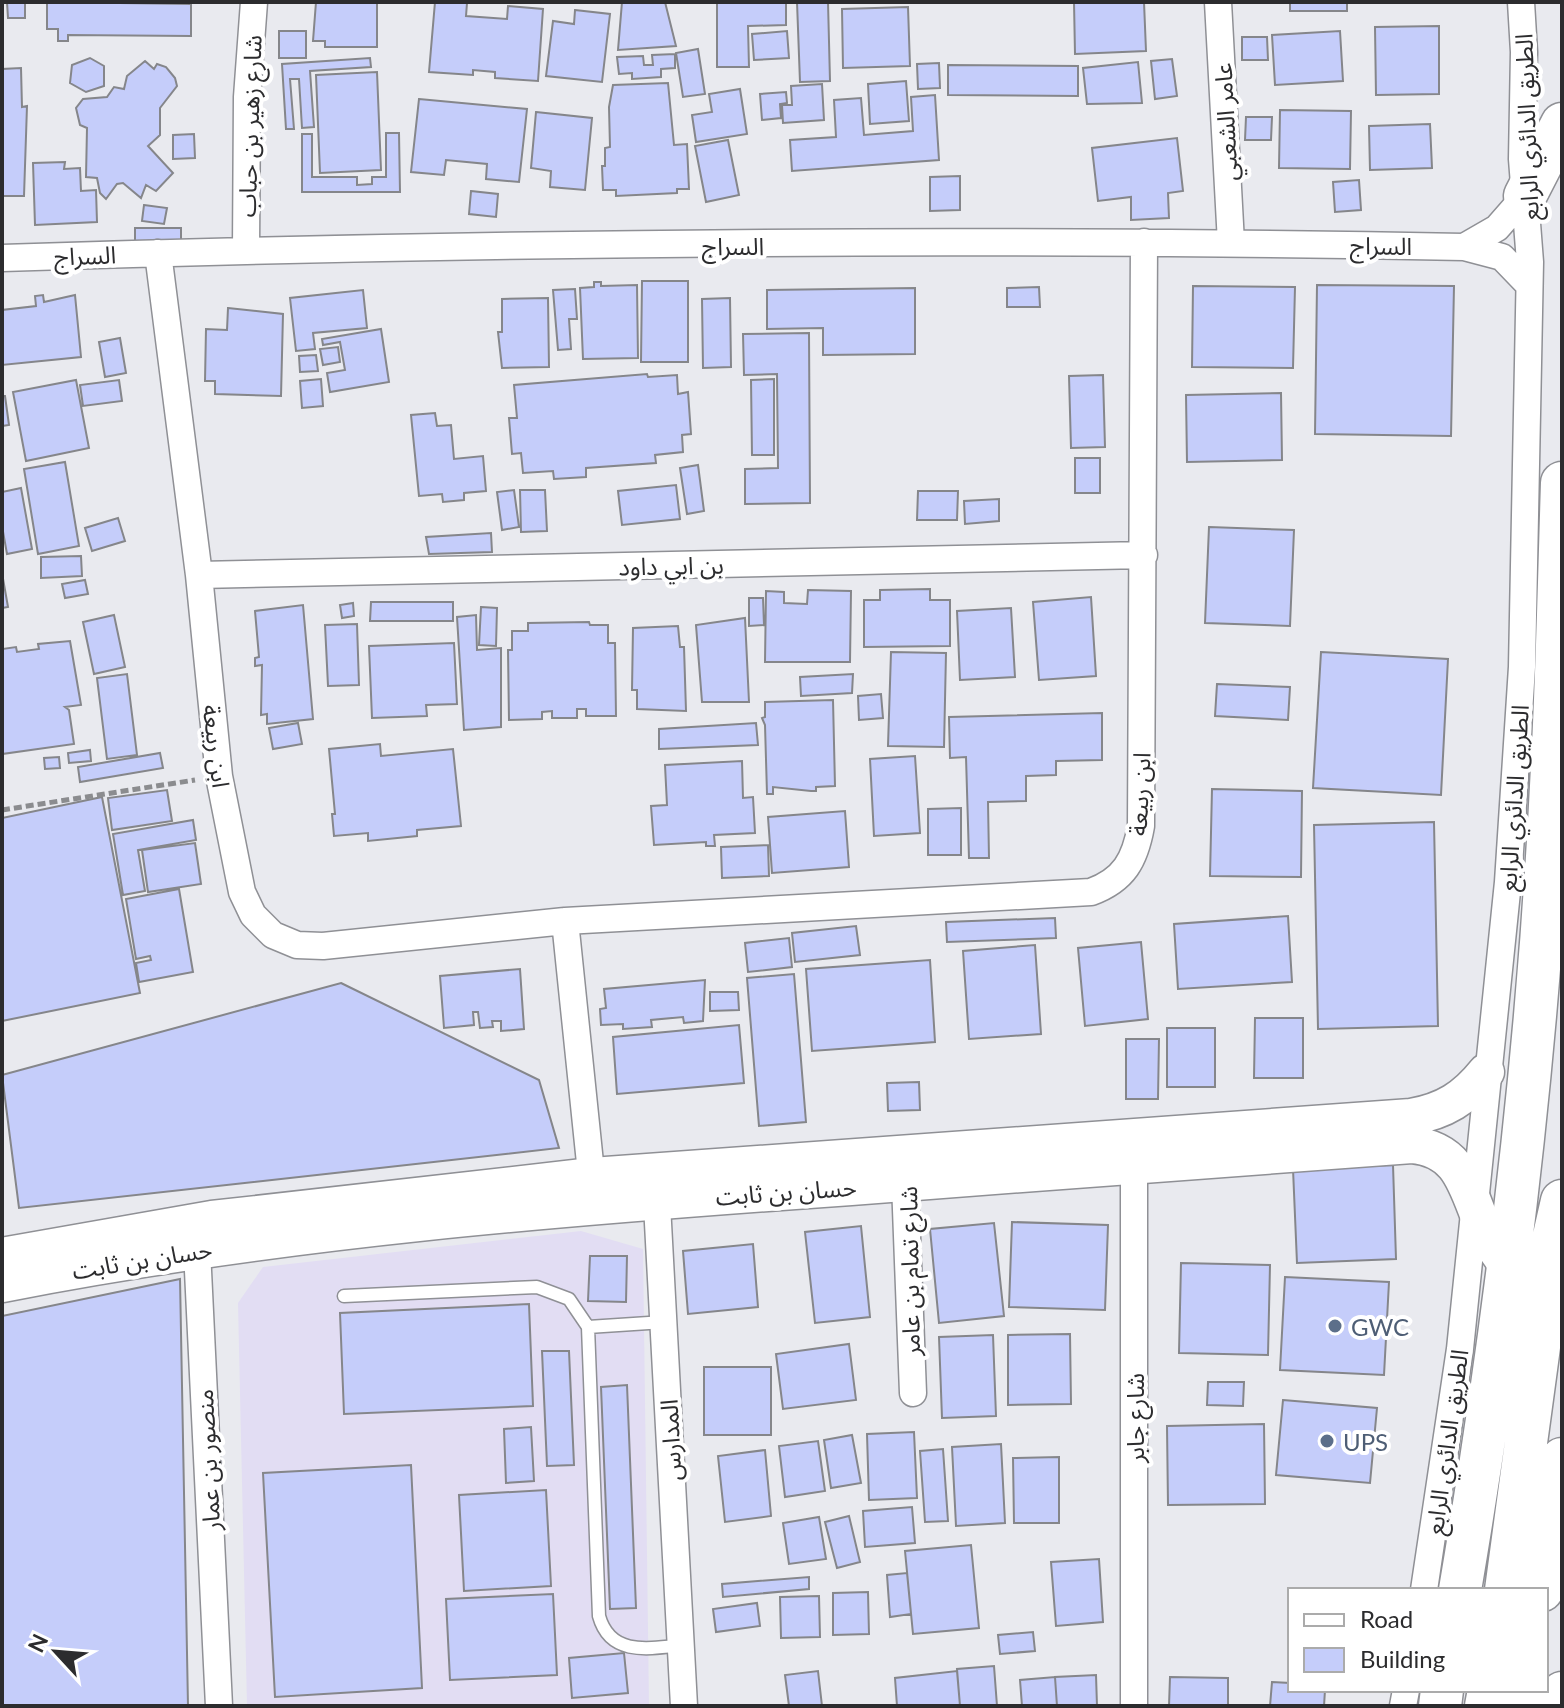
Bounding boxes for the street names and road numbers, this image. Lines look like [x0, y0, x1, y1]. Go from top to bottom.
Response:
street label: الطريق الدائري الرابع [1508, 33, 1549, 221]
street label: شارع زهير بن حباب [231, 34, 271, 218]
street label: عامر الشعبي [1207, 62, 1248, 182]
street label: السراج [1350, 230, 1412, 264]
street label: السراج [702, 231, 764, 264]
street label: السراج [53, 239, 117, 275]
street label: بن ابي داود [618, 550, 724, 586]
street label: ابن ربيعة [197, 703, 236, 789]
street label: الطريق الدائري الرابع [1492, 704, 1540, 893]
street label: ابن ربيعة [1122, 752, 1157, 837]
street label: حسان بن ثابت [715, 1172, 857, 1211]
street label: شارع تمام بن عامر [893, 1186, 930, 1357]
street label: حسان بن ثابت [70, 1234, 214, 1285]
street label: الطريق الدائري الرابع [1419, 1347, 1479, 1537]
street label: شارع جابر [1120, 1373, 1153, 1464]
street label: منصور بن عمار [189, 1388, 226, 1533]
street label: المدارس [653, 1399, 688, 1481]

